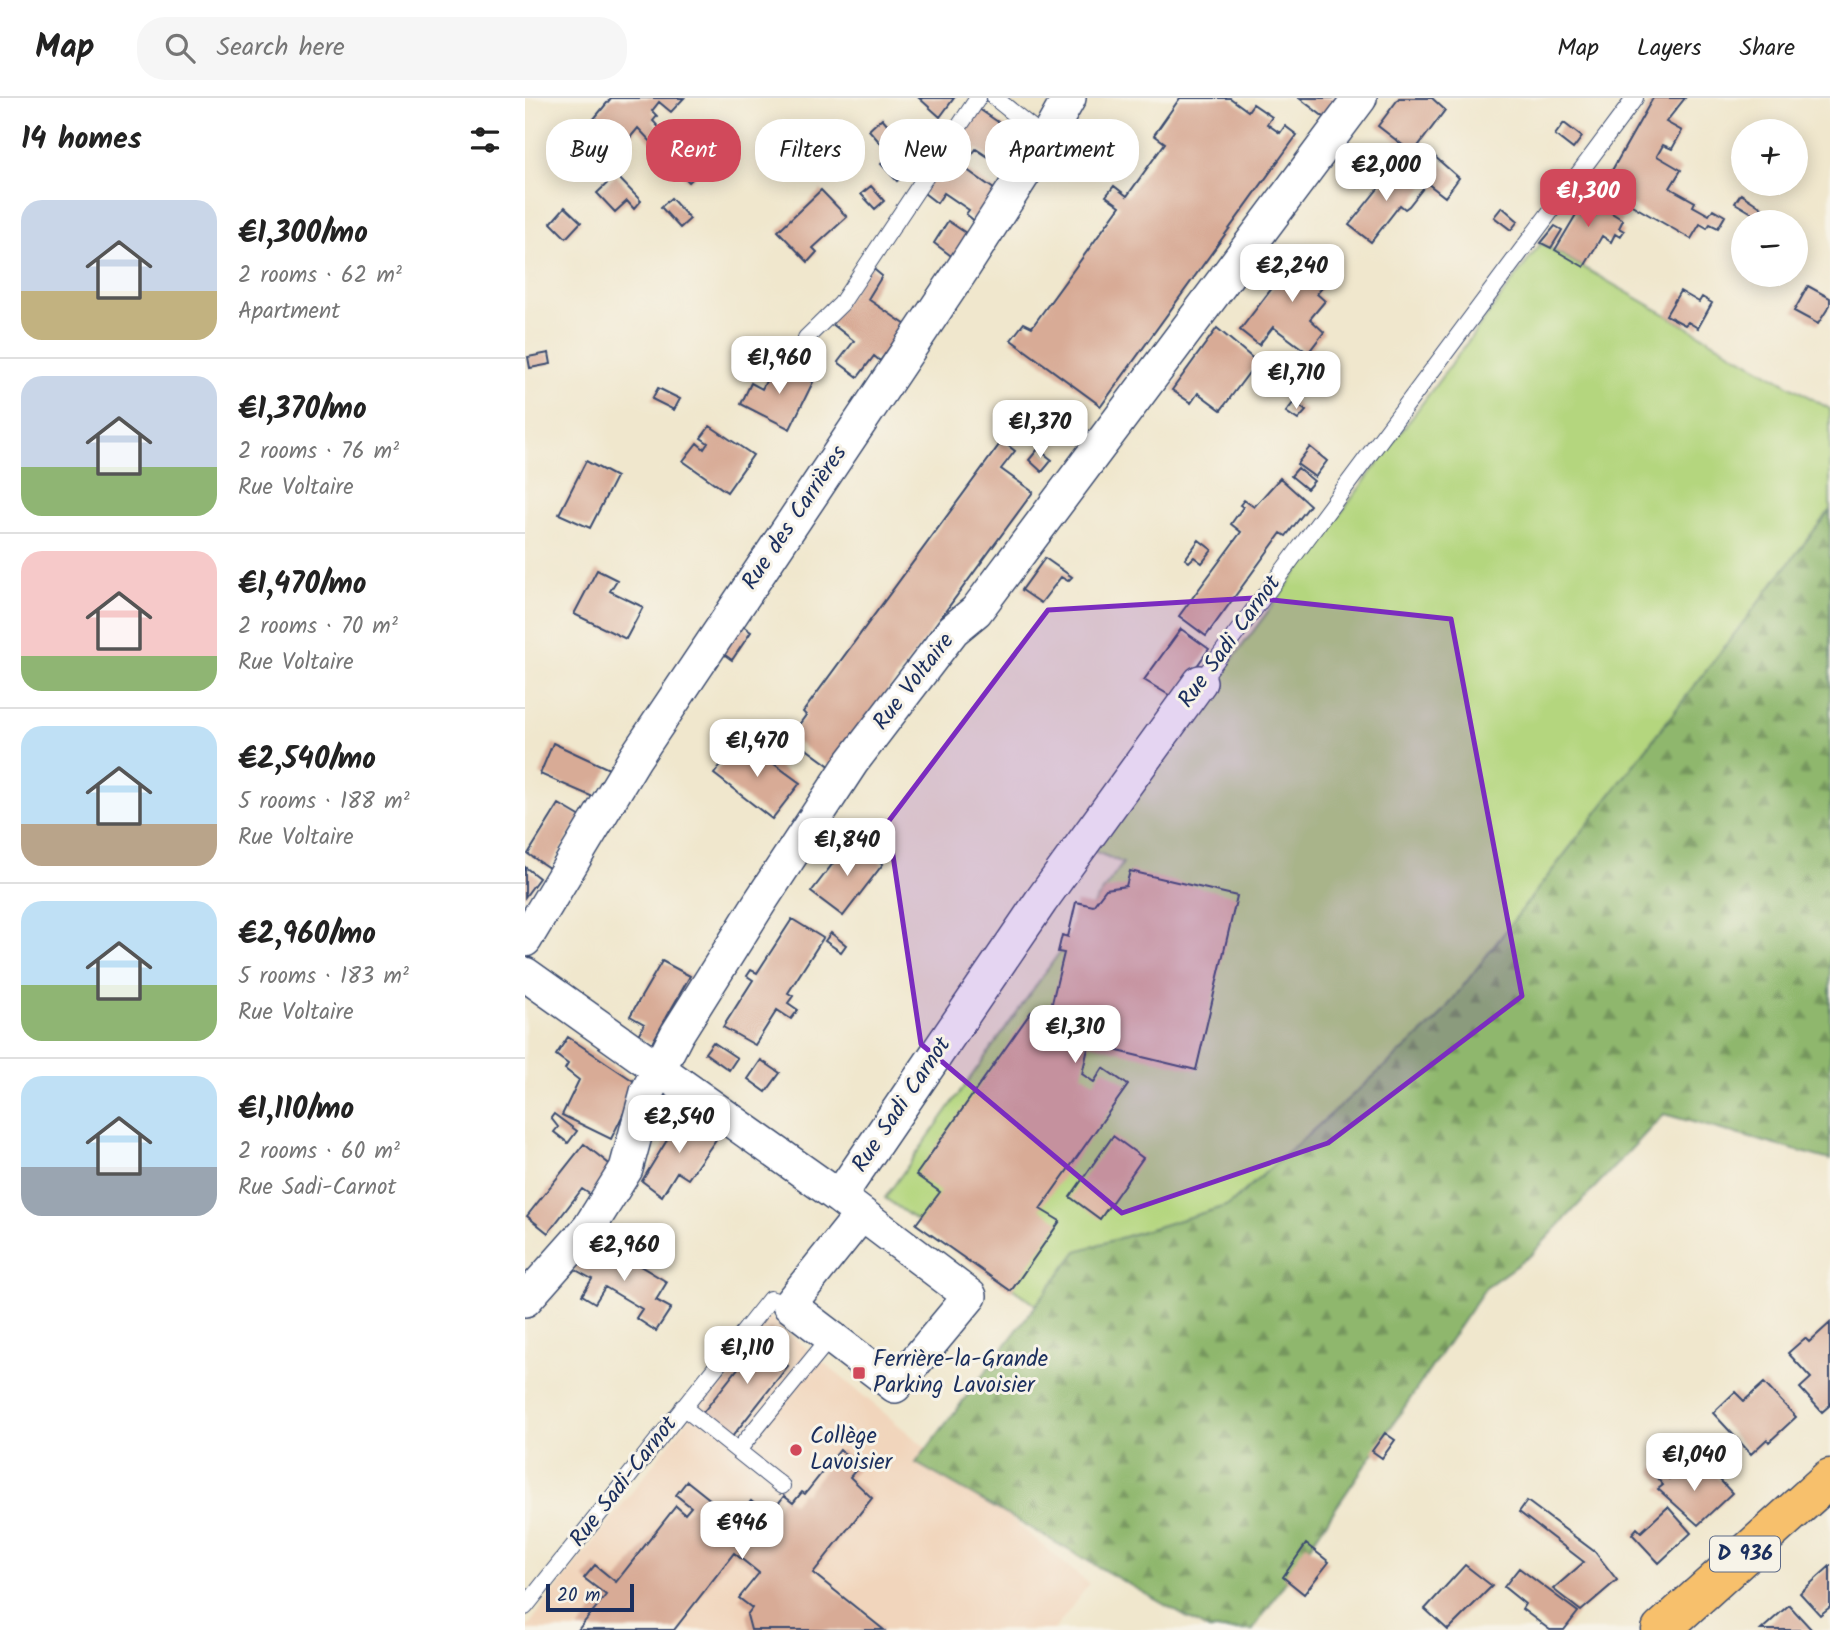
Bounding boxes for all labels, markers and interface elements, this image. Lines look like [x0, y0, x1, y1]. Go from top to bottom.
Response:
search box [137, 17, 627, 80]
text: Map [35, 22, 95, 75]
text: Search here [217, 27, 345, 69]
icon: search [161, 29, 199, 67]
text: Map [1557, 29, 1599, 68]
text: Layers [1637, 29, 1701, 68]
text: Share [1739, 29, 1795, 68]
text: 14 homes [21, 116, 142, 164]
chip: Buy [546, 119, 632, 182]
chip: Rent [646, 119, 741, 182]
chip: Filters [755, 119, 865, 182]
chip: New [879, 119, 971, 182]
chip: Apartment [985, 119, 1139, 182]
map controls [1731, 119, 1808, 287]
button: + [1731, 119, 1808, 196]
icon: filters [466, 121, 504, 159]
pin: €2,000 [1329, 144, 1443, 203]
text: €2,000 [1351, 148, 1421, 184]
pin: €1,300 [1531, 170, 1645, 229]
text: €1,300 [1556, 174, 1620, 210]
text: €1,300/mo [238, 210, 368, 258]
button: − [1731, 210, 1808, 287]
icon: home [77, 228, 161, 312]
pin: €2,240 [1235, 244, 1349, 304]
text: €2,240 [1256, 249, 1328, 285]
text: 2 rooms · 62 m² [238, 258, 402, 294]
text: Apartment [238, 294, 340, 330]
pin: €1,960 [722, 336, 836, 396]
text: €1,960 [747, 341, 811, 377]
pin: €1,710 [1239, 352, 1353, 411]
text: €1,710 [1267, 356, 1325, 392]
text: €1,370/mo [238, 386, 367, 434]
pin: €1,370 [983, 400, 1097, 460]
icon: home [77, 404, 161, 488]
text: €1,370 [1009, 405, 1071, 441]
text: 2 rooms · 76 m² [238, 434, 399, 470]
street label: Rue des Carrières [733, 438, 857, 598]
text: Rue Voltaire [238, 470, 353, 506]
text: €1,470/mo [238, 561, 367, 609]
street label: Rue Sadi Carnot [1169, 567, 1291, 716]
icon: home [77, 579, 161, 663]
text: 2 rooms · 70 m² [238, 609, 398, 645]
street label: Rue Voltaire [864, 625, 964, 739]
text: Rue Voltaire [238, 645, 353, 681]
pin: €1,470 [700, 720, 814, 779]
text: €1,470 [726, 724, 788, 760]
text: €2,540/mo [238, 736, 376, 784]
icon: home [77, 754, 161, 838]
text: 5 rooms · 188 m² [238, 784, 410, 820]
pin: €1,840 [790, 818, 904, 878]
text: Rue Voltaire [238, 820, 353, 856]
text: €1,840 [814, 823, 880, 859]
text: €2,960/mo [238, 911, 376, 959]
icon: home [77, 929, 161, 1013]
text: 5 rooms · 183 m² [238, 959, 409, 995]
text: Rue Voltaire [238, 995, 353, 1031]
pin: €1,310 [1018, 1006, 1132, 1065]
text: €1,310 [1046, 1010, 1104, 1046]
street label: Rue Sadi Carnot [843, 1029, 961, 1180]
text: €1,110/mo [238, 1086, 354, 1134]
pin: €2,540 [622, 1096, 736, 1155]
text: €2,540 [644, 1100, 714, 1136]
icon: home [77, 1104, 161, 1188]
text: 2 rooms · 60 m² [238, 1134, 400, 1170]
text: Rue Sadi-Carnot [238, 1170, 396, 1206]
pin: €2,960 [567, 1224, 681, 1283]
text: €2,960 [589, 1228, 659, 1264]
pin: €1,110 [690, 1326, 804, 1386]
text: €1,110 [720, 1331, 774, 1367]
place label: Ferrière-la-Grande Parking Lavoisier [873, 1342, 1048, 1404]
marker: Ferrière-la-Grande Parking Lavoisier [851, 1365, 867, 1381]
street label: Rue Sadi-Carnot [561, 1408, 688, 1555]
place label: Collège Lavoisier [810, 1419, 894, 1481]
pin: €1,040 [1637, 1434, 1751, 1493]
text: €1,040 [1662, 1438, 1726, 1474]
marker: Collège Lavoisier [788, 1442, 804, 1458]
pin: €946 [701, 1502, 783, 1561]
text: €946 [716, 1506, 768, 1542]
road number: D 936 [1710, 1536, 1780, 1572]
scale bar [546, 1581, 633, 1613]
text: 20 m [557, 1581, 600, 1611]

